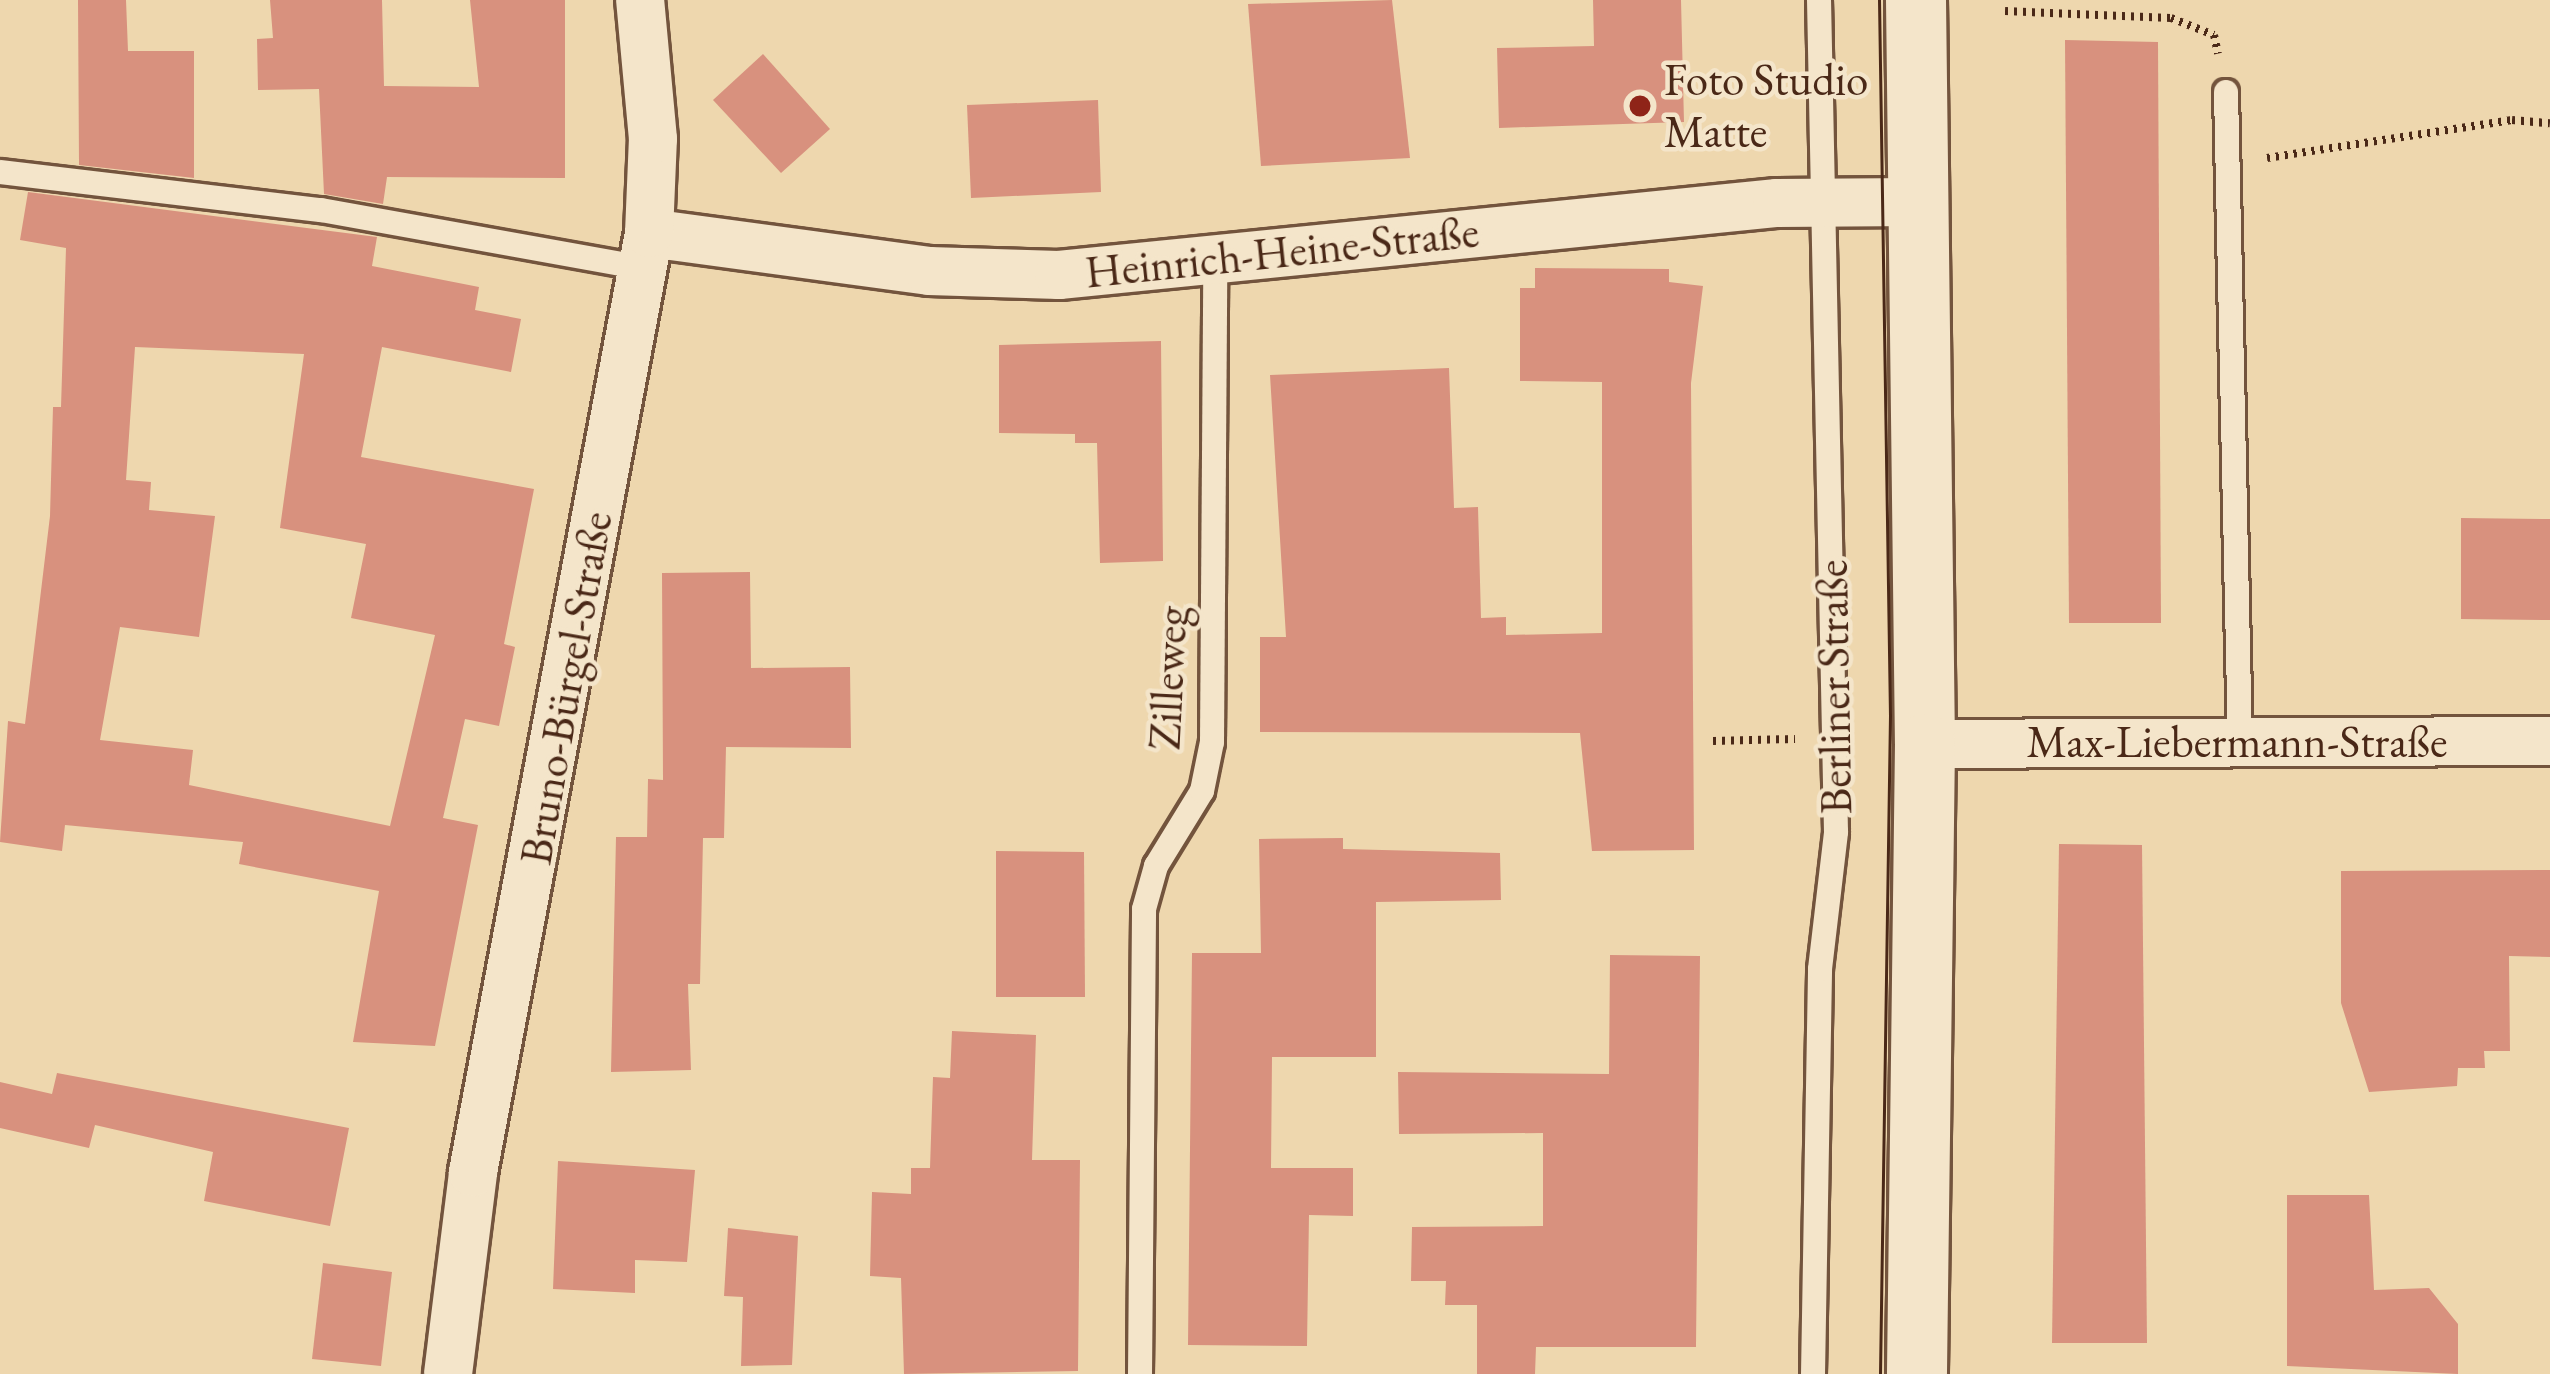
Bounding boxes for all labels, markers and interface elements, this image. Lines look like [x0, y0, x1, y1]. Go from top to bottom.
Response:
place label: Foto Studio Matte [1664, 53, 1868, 159]
marker: Foto Studio Matte [1627, 93, 1653, 119]
street label: Heinrich-Heine-Straße [1082, 204, 1482, 300]
street label: Bruno-Bürgel-Straße [508, 507, 624, 869]
street label: Berliner Straße [1805, 559, 1863, 815]
street label: Zilleweg [1137, 605, 1199, 751]
street label: Max-Liebermann-Straße [2027, 715, 2447, 769]

